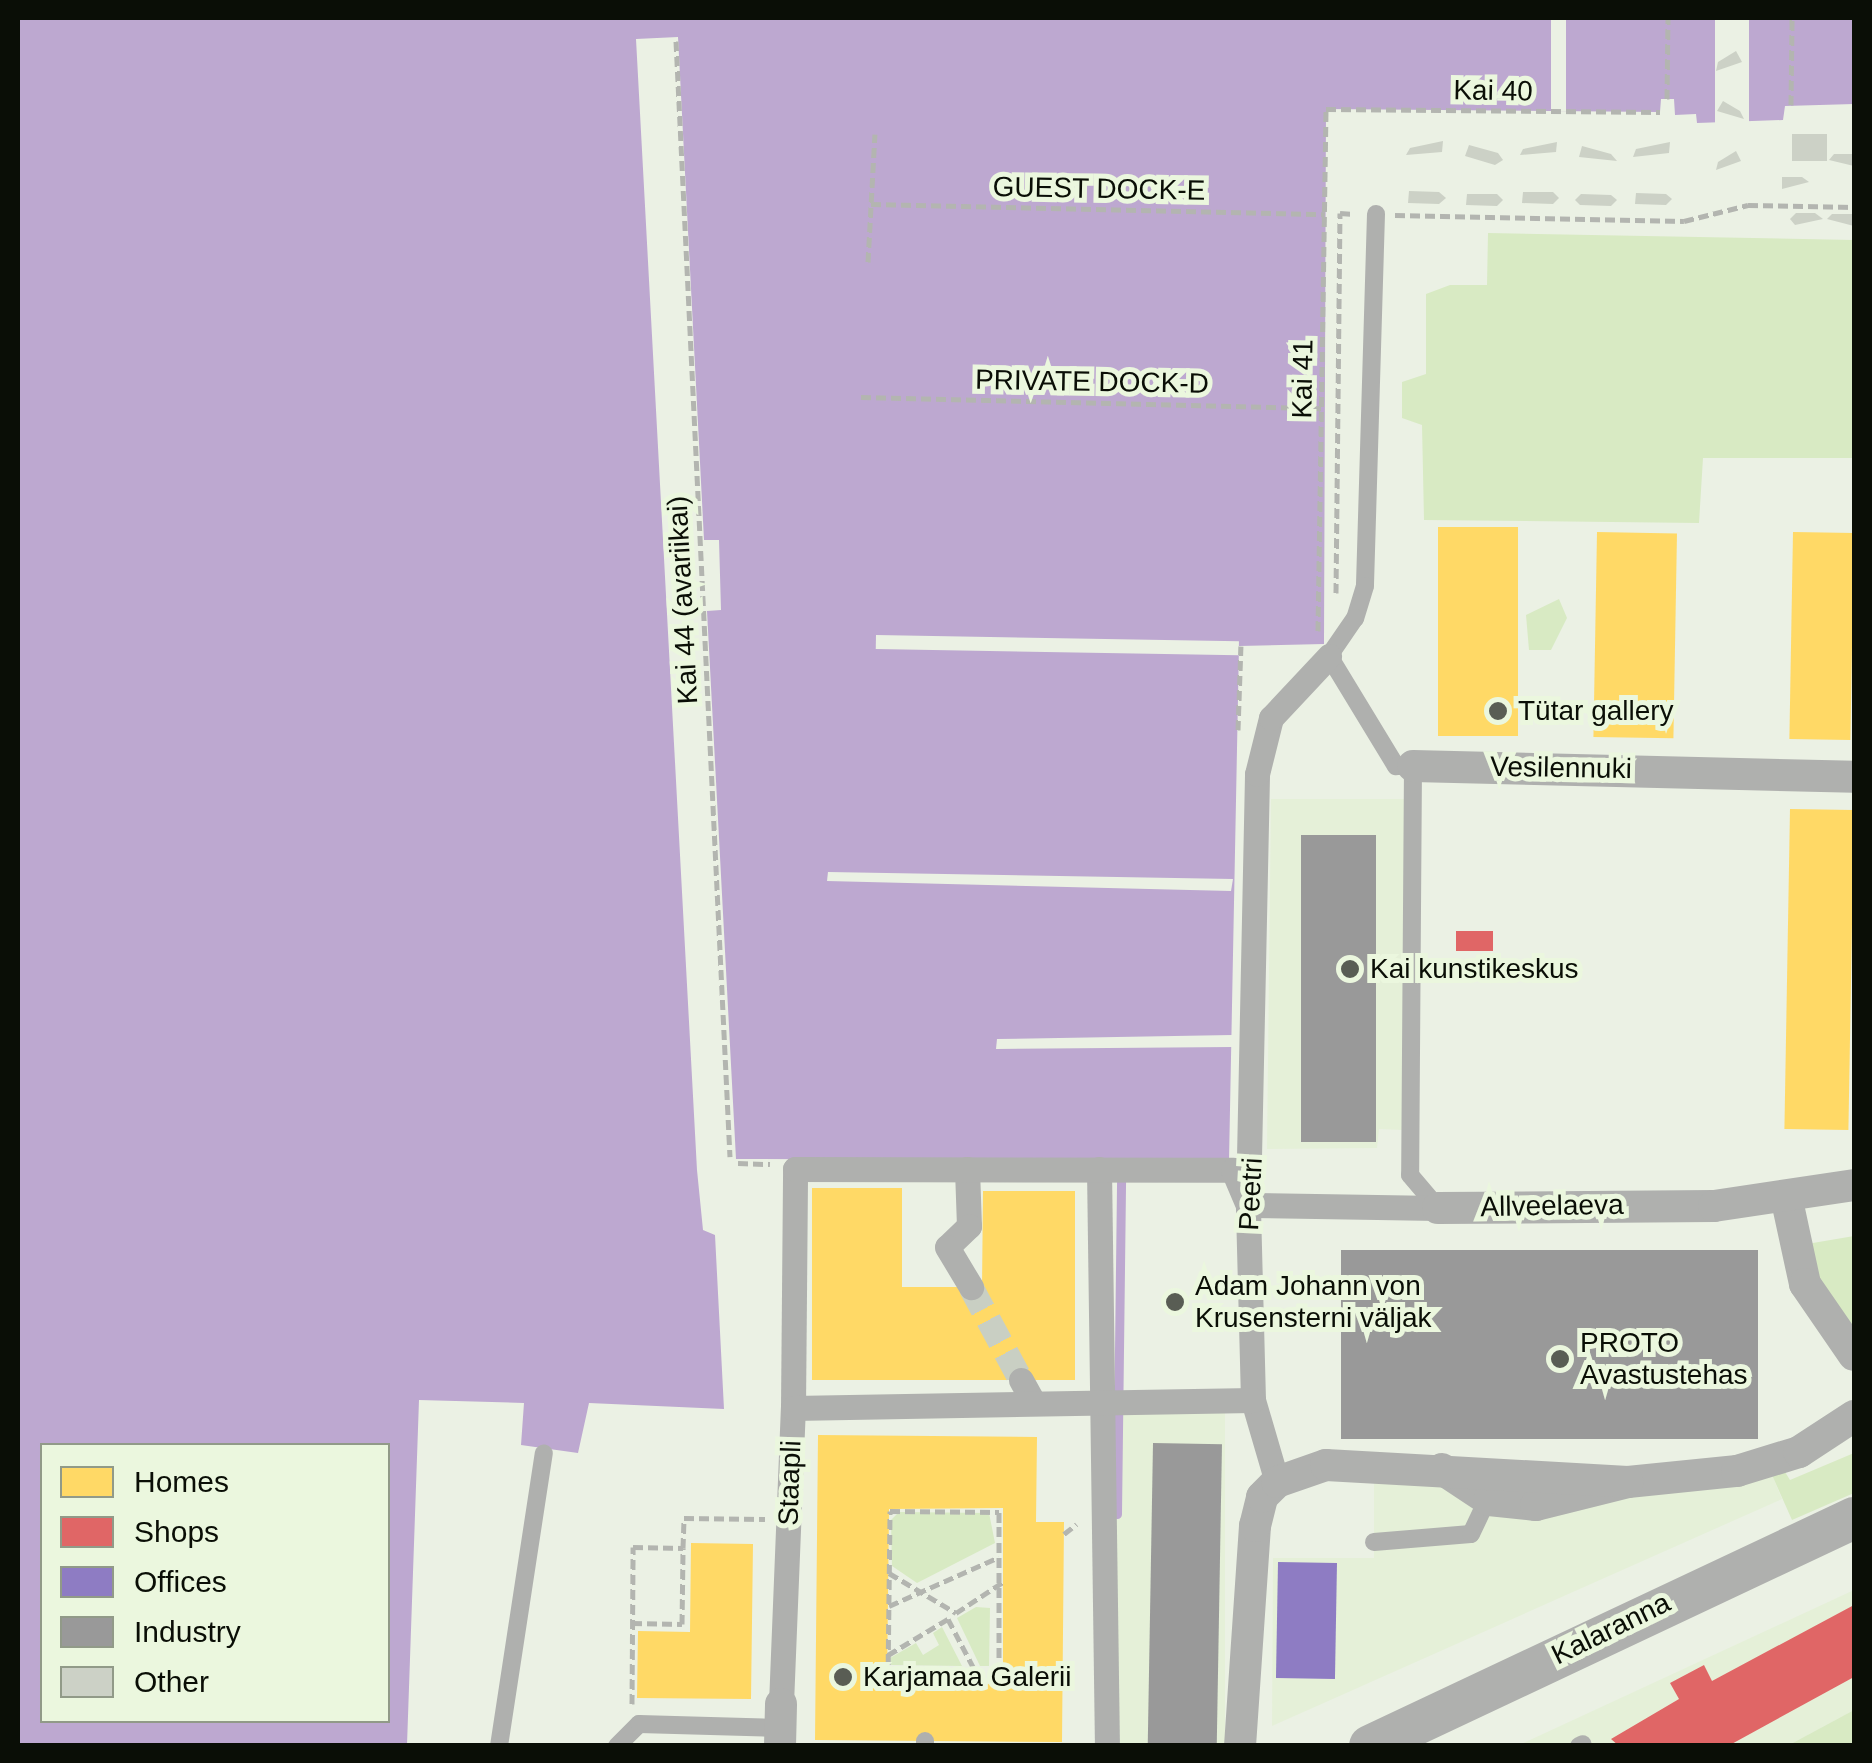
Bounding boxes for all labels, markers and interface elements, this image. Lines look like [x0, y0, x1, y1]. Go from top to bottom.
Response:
street label: Kai 40 [1453, 74, 1533, 108]
street label: GUEST DOCK-E [992, 170, 1206, 208]
street label: Kai 41 [1286, 339, 1320, 419]
street label: PRIVATE DOCK-D [975, 363, 1209, 401]
street label: Kai 44 (avariikai) [661, 495, 705, 705]
place label: Tütar gallery [1518, 694, 1674, 728]
marker: Tütar gallery [1487, 700, 1509, 722]
street label: Vesilennuki [1490, 750, 1632, 786]
place label: Kai kunstikeskus [1370, 952, 1579, 986]
marker: Kai kunstikeskus [1339, 958, 1361, 980]
street label: Peetri [1232, 1157, 1270, 1231]
street label: Allveelaeva [1480, 1188, 1624, 1224]
place label: Adam Johann von Krusensterni väljak [1195, 1269, 1432, 1335]
marker: Adam Johann von Krusensterni väljak [1164, 1291, 1186, 1313]
place label: PROTO Avastustehas [1580, 1326, 1748, 1392]
marker: PROTO Avastustehas [1549, 1348, 1571, 1370]
street label: Staapli [772, 1440, 808, 1526]
legend [40, 1443, 390, 1723]
text: Homes [134, 1465, 229, 1498]
text: Shops [134, 1515, 219, 1548]
text: Offices [134, 1565, 227, 1598]
street label: Kalaranna [1546, 1586, 1676, 1672]
text: Industry [134, 1615, 241, 1648]
place label: Karjamaa Galerii [863, 1660, 1072, 1694]
text: Other [134, 1665, 209, 1698]
marker: Karjamaa Galerii [832, 1666, 854, 1688]

